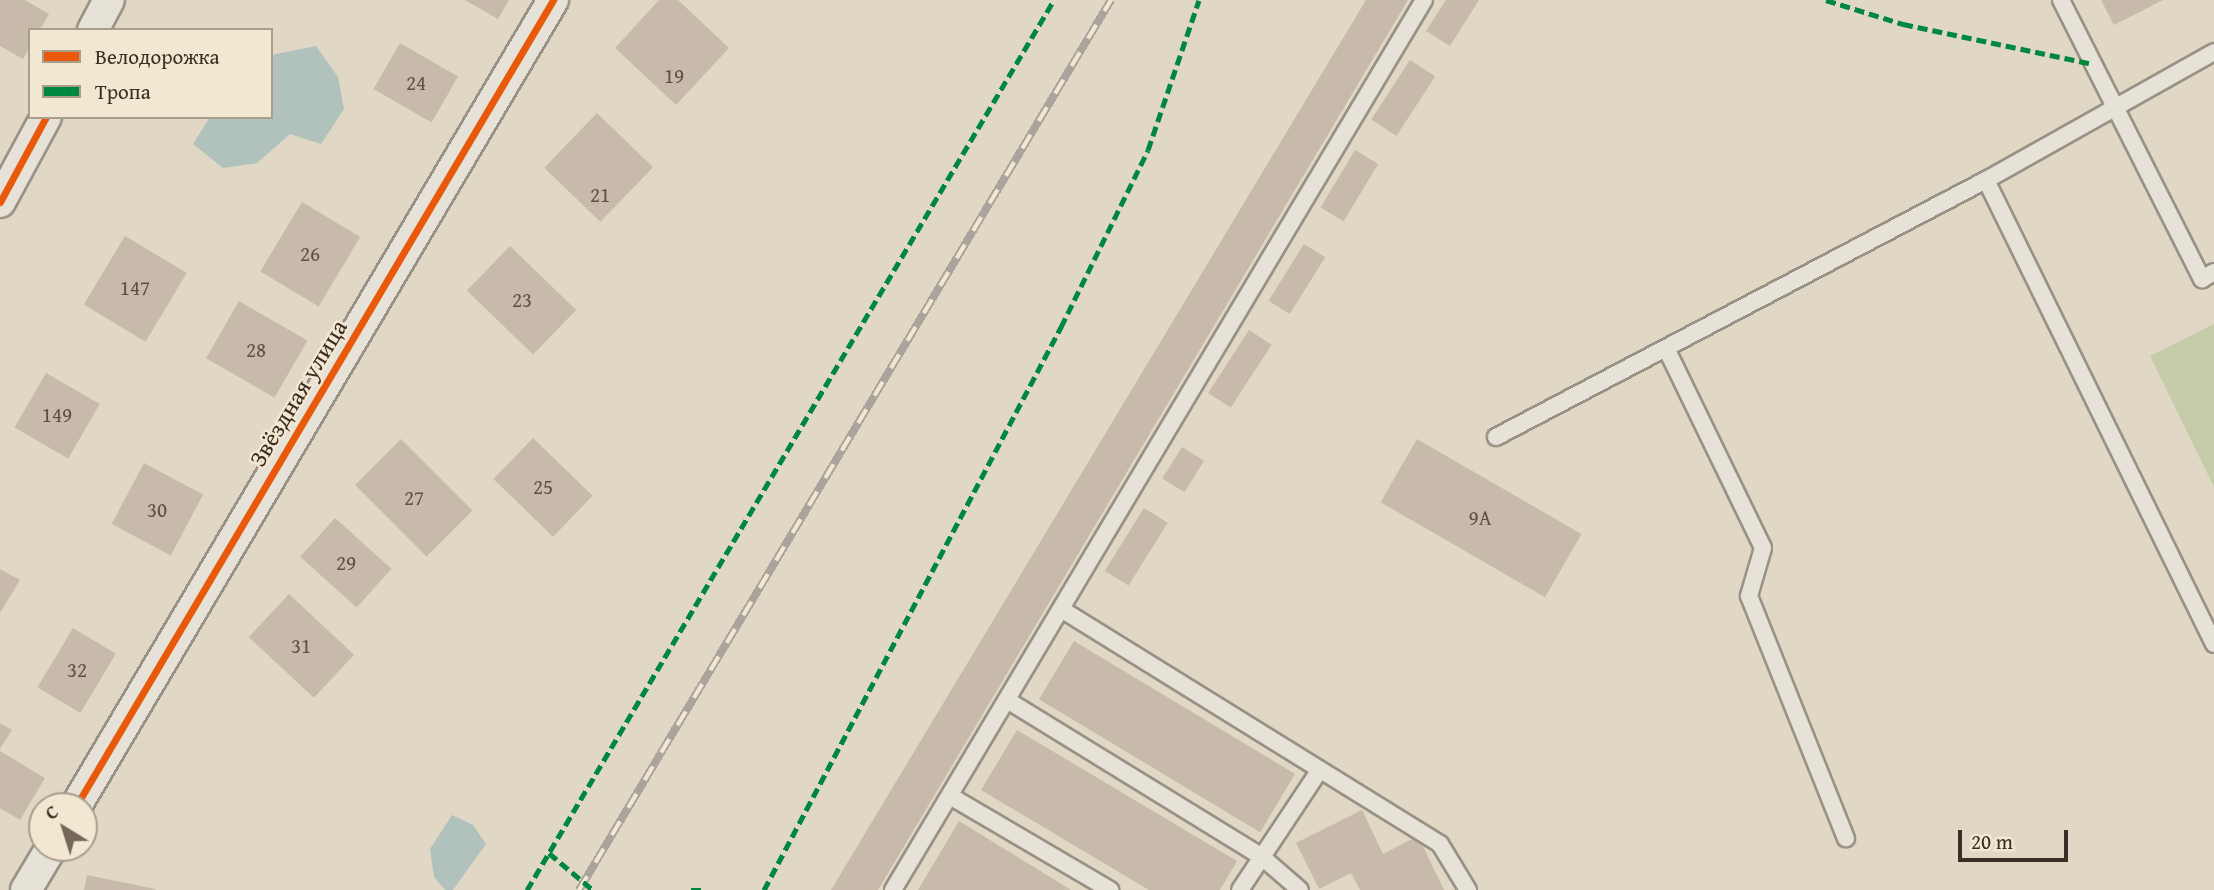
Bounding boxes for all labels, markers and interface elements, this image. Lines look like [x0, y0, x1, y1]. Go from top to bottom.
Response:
legend [28, 28, 273, 119]
text: Велодорожка [95, 41, 220, 72]
house number: 19 [664, 63, 684, 89]
house number: 24 [406, 70, 426, 96]
text: Тропа [95, 76, 151, 107]
house number: 21 [590, 182, 610, 208]
house number: 26 [300, 241, 320, 267]
house number: 147 [120, 275, 150, 301]
house number: 23 [512, 287, 532, 313]
street label: Звёздная улица [243, 314, 353, 472]
house number: 28 [246, 337, 266, 363]
house number: 149 [42, 402, 72, 428]
house number: 25 [533, 474, 553, 500]
house number: 27 [404, 485, 424, 511]
house number: 30 [147, 497, 167, 523]
house number: 9А [1469, 505, 1491, 531]
house number: 29 [336, 550, 356, 576]
house number: 31 [291, 633, 311, 659]
house number: 32 [67, 657, 87, 683]
north arrow [28, 792, 98, 862]
text: С [38, 798, 64, 826]
scale bar [1962, 816, 2072, 860]
text: 20 m [1971, 826, 2013, 857]

